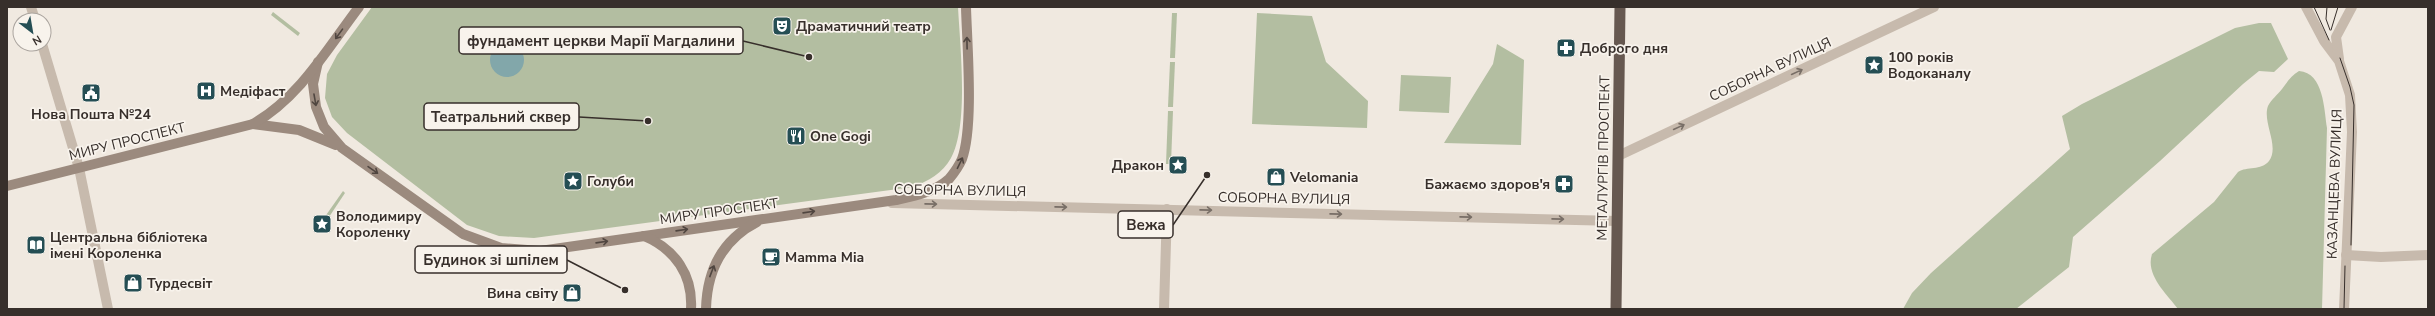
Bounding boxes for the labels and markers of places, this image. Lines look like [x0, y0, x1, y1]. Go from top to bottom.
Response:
theatre icon: Драматичний театр [771, 15, 793, 37]
place label: Драматичний театр [796, 17, 931, 36]
callout: фундамент церкви Марії Магдалини [459, 27, 743, 54]
pharmacy icon: Доброго дня [1555, 37, 1577, 59]
place label: Доброго дня [1580, 39, 1668, 58]
place label: 100 років Водоканалу [1888, 48, 1971, 83]
place icon: 100 років Водоканалу [1863, 54, 1885, 76]
hospital icon: Медіфаст [195, 80, 217, 102]
public building icon: Нова Пошта №24 [80, 82, 102, 104]
place label: Медіфаст [220, 82, 286, 101]
callout: Театральний сквер [424, 103, 579, 130]
place label: Нова Пошта №24 [31, 105, 152, 124]
restaurant icon: One Gogi [785, 125, 807, 147]
place label: One Gogi [810, 127, 871, 146]
place icon: Дракон [1167, 154, 1189, 176]
place label: Дракон [1112, 156, 1164, 175]
shop icon: Velomania [1265, 166, 1287, 188]
place label: Velomania [1289, 168, 1359, 187]
place icon: Голуби [562, 170, 584, 192]
place label: Голуби [587, 172, 634, 191]
pharmacy icon: Бажаємо здоров'я [1553, 173, 1575, 195]
place label: Бажаємо здоров'я [1425, 175, 1550, 194]
place label: Володимиру Короленку [336, 207, 422, 242]
callout: Вежа [1118, 211, 1173, 238]
place icon: Володимиру Короленку [311, 213, 333, 235]
place label: Центральна бібліотека імені Короленка [50, 228, 208, 263]
library icon: Центральна бібліотека імені Короленка [25, 234, 47, 256]
callout: Будинок зі шпілем [415, 246, 567, 273]
cafe icon: Mamma Mia [760, 246, 782, 268]
place label: Mamma Mia [785, 248, 864, 267]
shop icon: Турдесвіт [122, 272, 144, 294]
place label: Турдесвіт [147, 274, 213, 293]
shop icon: Вина світу [561, 282, 583, 304]
place label: Вина світу [487, 284, 558, 303]

